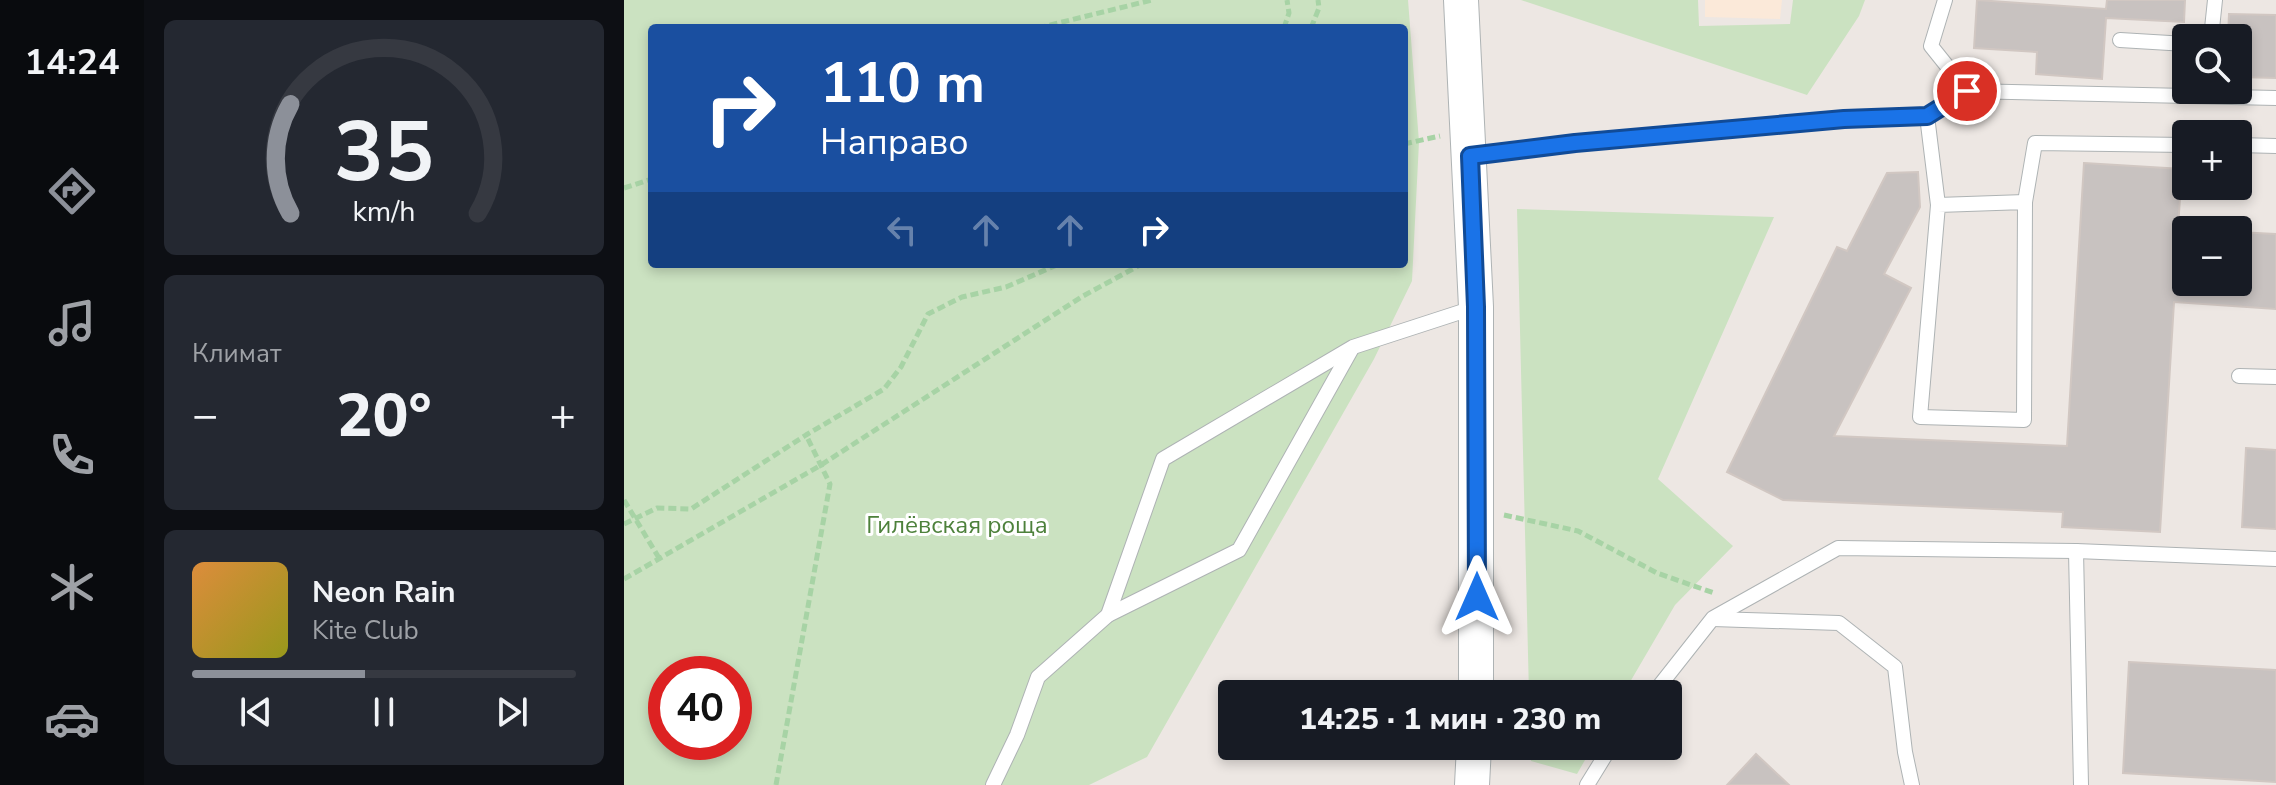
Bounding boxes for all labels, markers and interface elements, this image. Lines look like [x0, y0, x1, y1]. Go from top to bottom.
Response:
map controls [2172, 24, 2252, 296]
button: search [2172, 24, 2252, 104]
text: 14:24 [24, 38, 120, 87]
text: 110 m [820, 45, 985, 122]
icon: right [688, 56, 792, 160]
pin [1933, 57, 2001, 125]
icon: arrive [1945, 69, 1989, 113]
text: 35 [334, 95, 434, 208]
text: Направо [820, 118, 969, 167]
button: + [2172, 120, 2252, 200]
icon: directions [44, 163, 100, 219]
text: km/h [353, 192, 415, 231]
icon: left [880, 208, 924, 252]
icon: ahead [964, 208, 1008, 252]
icon: ahead [1048, 208, 1092, 252]
icon: right [1132, 208, 1176, 252]
button: − [2172, 216, 2252, 296]
icon: music [44, 295, 100, 351]
text: Климат [192, 336, 281, 371]
text: 20° [336, 375, 432, 457]
text: − [192, 386, 218, 446]
text: + [550, 386, 576, 446]
icon: phone [44, 427, 100, 483]
park label: Гилёвская роща [866, 509, 1048, 541]
position arrow [1435, 555, 1519, 639]
icon: climate [44, 559, 100, 615]
text: Neon Rain [312, 572, 456, 613]
text: Kite Club [312, 613, 419, 648]
speed limit sign: 40 [648, 656, 752, 760]
icon: previous [234, 690, 278, 734]
icon: pause [362, 690, 406, 734]
icon: next [490, 690, 534, 734]
icon: car [44, 691, 100, 747]
text: 14:25 · 1 мин · 230 m [1299, 699, 1601, 740]

